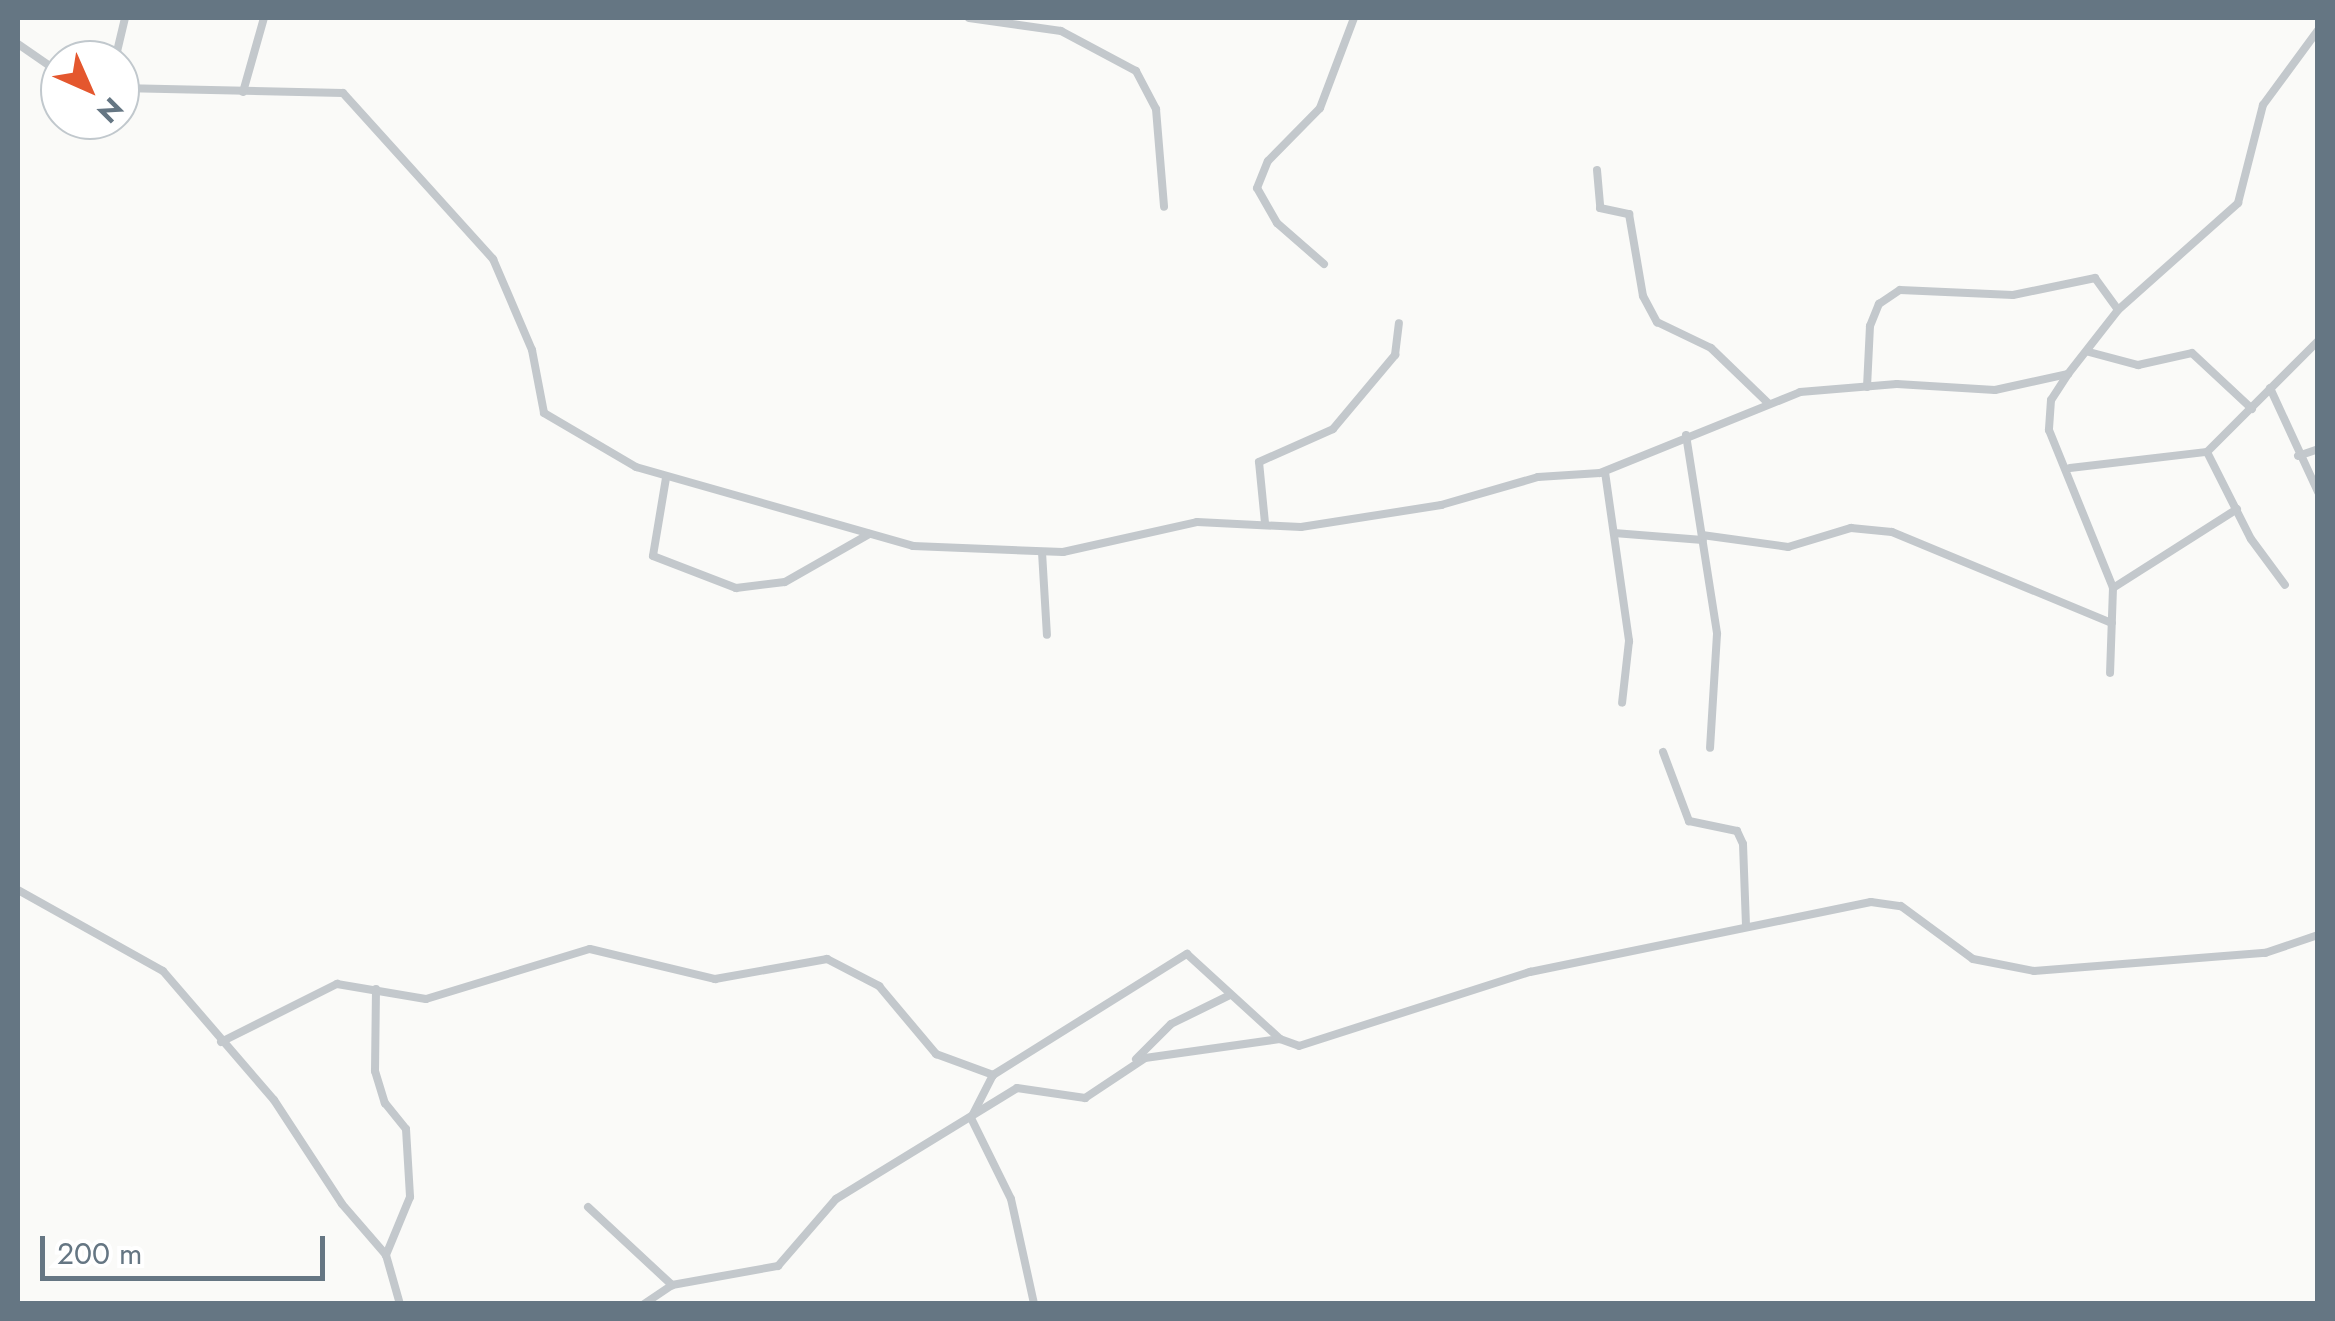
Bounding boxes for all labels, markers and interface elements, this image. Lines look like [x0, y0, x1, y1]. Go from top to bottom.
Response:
north arrow [40, 40, 140, 140]
text: N [88, 88, 133, 133]
scale bar [45, 1216, 330, 1278]
text: 200 m [57, 1232, 142, 1275]

